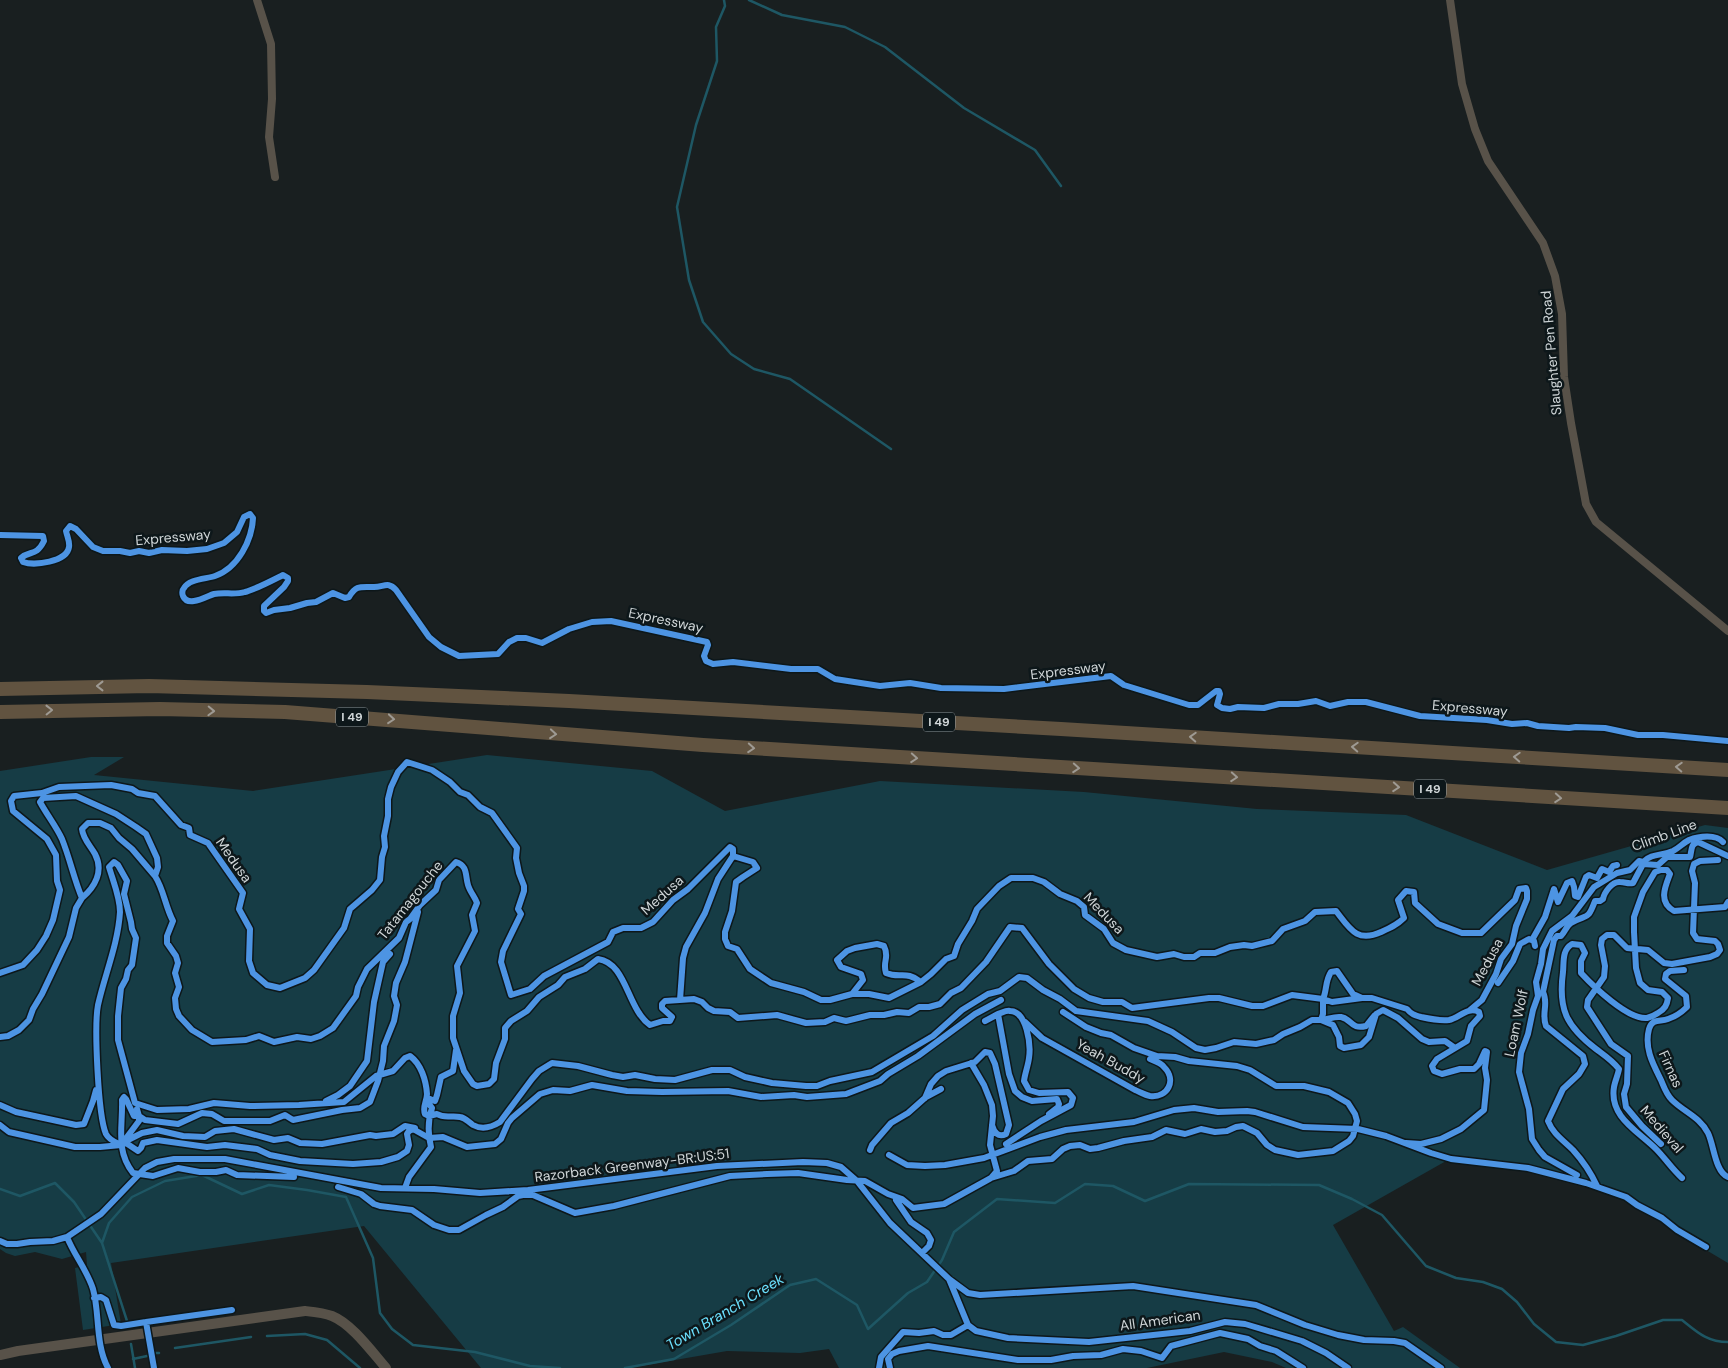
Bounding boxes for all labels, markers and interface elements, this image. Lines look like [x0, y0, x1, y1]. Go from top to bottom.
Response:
street label: Slaughter Pen Road [1537, 290, 1565, 416]
street label: Expressway [134, 525, 212, 549]
street label: Expressway [627, 603, 705, 637]
street label: Expressway [1029, 656, 1107, 684]
one-way arrow [96, 681, 104, 691]
street label: Expressway [1431, 696, 1509, 720]
one-way arrow [45, 704, 53, 715]
one-way arrow [207, 705, 215, 716]
road number: I 49 [336, 708, 368, 726]
road number: I 49 [923, 712, 955, 732]
one-way arrow [387, 714, 395, 725]
one-way arrow [549, 728, 557, 739]
one-way arrow [1188, 732, 1196, 743]
one-way arrow [748, 742, 756, 753]
one-way arrow [1351, 742, 1359, 753]
one-way arrow [1513, 751, 1521, 762]
one-way arrow [910, 752, 918, 763]
one-way arrow [1675, 761, 1683, 772]
one-way arrow [1072, 762, 1080, 773]
one-way arrow [1230, 772, 1238, 783]
road number: I 49 [1414, 780, 1446, 799]
one-way arrow [1392, 782, 1400, 793]
one-way arrow [1554, 792, 1562, 803]
street label: Climb Line [1629, 815, 1699, 855]
street label: Medusa [212, 834, 256, 886]
street label: Tatamagouche [374, 857, 446, 943]
street label: Medusa [637, 871, 687, 919]
street label: Medusa [1080, 888, 1128, 938]
street label: Medusa [1467, 935, 1507, 989]
street label: Loam Wolf [1500, 988, 1532, 1058]
street label: Yeah Buddy [1073, 1035, 1149, 1087]
street label: Firnas [1655, 1048, 1687, 1090]
street label: Medieval [1636, 1101, 1688, 1157]
street label: Razorback Greenway-BR:US:51 [534, 1144, 730, 1186]
water label: Town Branch Creek [662, 1269, 788, 1355]
street label: All American [1119, 1305, 1201, 1335]

